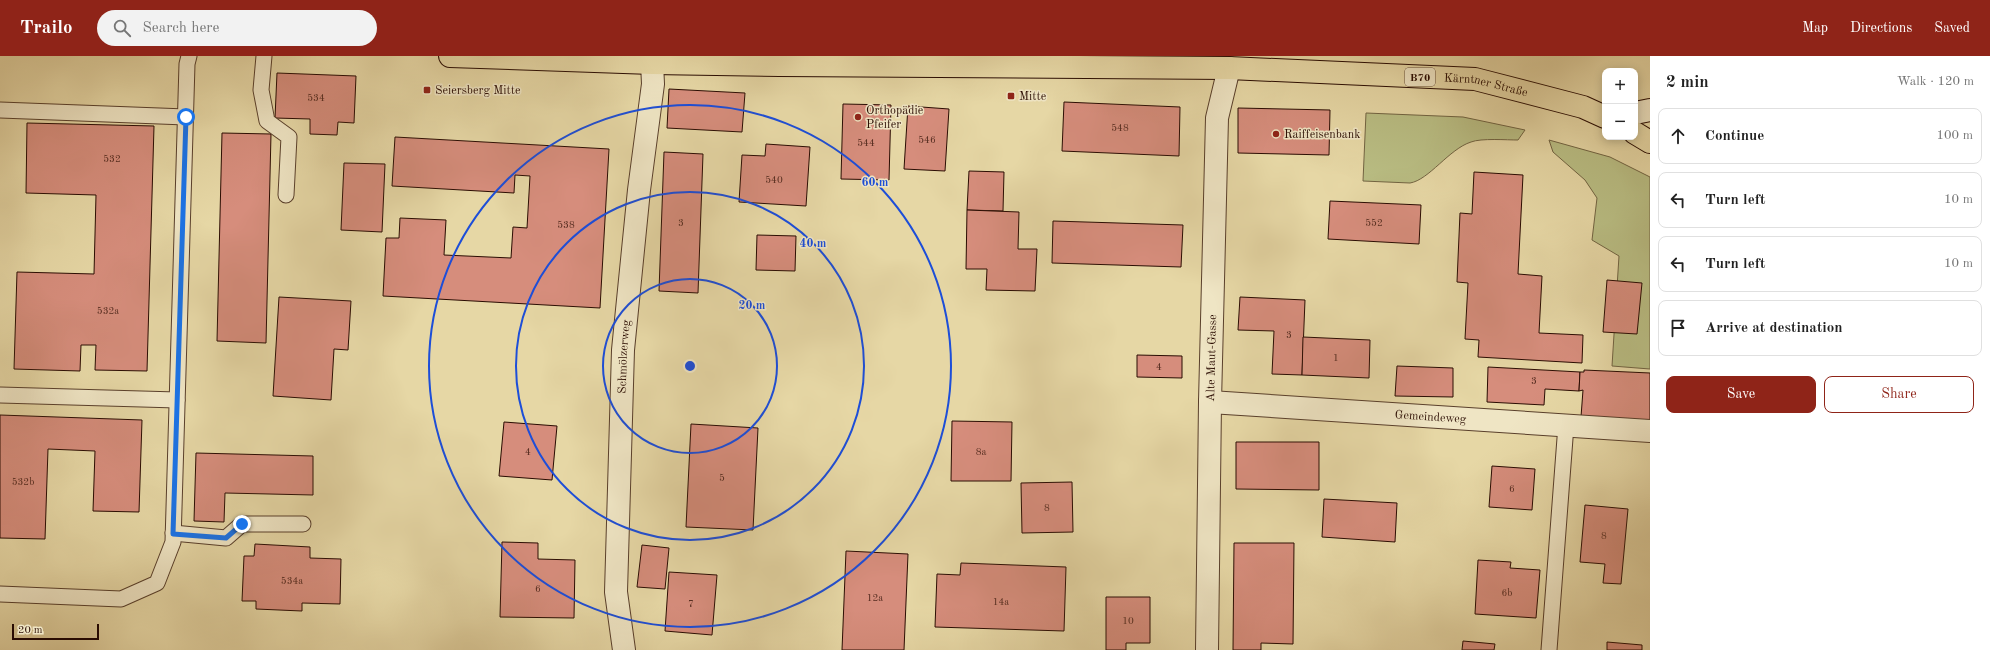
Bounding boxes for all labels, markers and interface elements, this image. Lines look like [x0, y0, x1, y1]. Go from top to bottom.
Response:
search box [97, 10, 377, 46]
icon: search [111, 17, 133, 39]
text: Trailo [20, 19, 73, 38]
text: Search here [143, 21, 219, 36]
text: Map [1802, 21, 1828, 35]
text: Directions [1850, 21, 1912, 35]
text: Saved [1934, 21, 1970, 35]
road number: B70 [1405, 68, 1435, 86]
map controls [1602, 68, 1638, 140]
button: + [1602, 68, 1638, 104]
street label: Kärntner Straße [1444, 73, 1529, 100]
text: 2 min [1666, 74, 1709, 91]
text: Walk · 120 m [1897, 75, 1974, 88]
marker: Seiersberg Mitte [422, 85, 432, 95]
place label: Seiersberg Mitte [435, 85, 521, 97]
marker: Mitte [1006, 91, 1016, 101]
place label: Mitte [1019, 91, 1047, 103]
house number: 534 [307, 93, 325, 103]
button: − [1602, 104, 1638, 140]
place label: Orthopädie Pfeifer [866, 105, 924, 131]
route start [177, 108, 195, 126]
marker: Orthopädie Pfeifer [853, 112, 863, 122]
house number: 548 [1111, 123, 1129, 133]
icon: ahead [1667, 125, 1689, 147]
marker: Raiffeisenbank [1271, 129, 1281, 139]
place label: Raiffeisenbank [1284, 129, 1360, 141]
text: Continue [1705, 129, 1764, 144]
text: 100 m [1936, 129, 1973, 142]
house number: 546 [918, 135, 936, 145]
house number: 544 [857, 138, 875, 148]
house number: 532 [103, 154, 121, 164]
house number: 540 [765, 175, 783, 185]
text: 60 m [862, 177, 889, 189]
icon: left [1667, 189, 1689, 211]
text: Turn left [1705, 193, 1765, 208]
text: 10 m [1944, 193, 1973, 206]
house number: 3 [678, 218, 684, 228]
house number: 552 [1365, 218, 1383, 228]
house number: 538 [557, 220, 575, 230]
text: 40 m [800, 238, 827, 250]
icon: left [1667, 253, 1689, 275]
text: Turn left [1705, 257, 1765, 272]
text: 10 m [1944, 257, 1973, 270]
text: 20 m [739, 300, 766, 312]
house number: 532a [97, 306, 119, 316]
street label: Alte Maut-Gasse [1205, 314, 1219, 402]
icon: arrive [1667, 317, 1689, 339]
street label: Schmölzerweg [617, 319, 633, 394]
text: Arrive at destination [1705, 321, 1843, 336]
house number: 3 [1286, 330, 1292, 340]
house number: 1 [1333, 353, 1339, 363]
centre of rings [683, 359, 697, 373]
house number: 4 [1156, 362, 1162, 372]
house number: 3 [1531, 376, 1537, 386]
button: Save [1666, 376, 1816, 413]
button: Share [1824, 376, 1974, 413]
street label: Gemeindeweg [1394, 409, 1467, 426]
house number: 4 [525, 447, 531, 457]
house number: 8a [976, 447, 986, 457]
house number: 5 [719, 473, 725, 483]
house number: 532b [12, 477, 34, 487]
house number: 6 [1509, 484, 1515, 494]
house number: 8 [1044, 503, 1050, 513]
route end [233, 515, 251, 533]
house number: 8 [1601, 531, 1607, 541]
house number: 534a [281, 576, 303, 586]
house number: 6 [535, 584, 541, 594]
house number: 6b [1502, 588, 1512, 598]
house number: 12a [867, 593, 883, 603]
house number: 14a [993, 597, 1009, 607]
house number: 7 [688, 599, 694, 609]
house number: 10 [1122, 616, 1134, 626]
scale bar [12, 622, 99, 641]
text: 20 m [18, 625, 43, 636]

